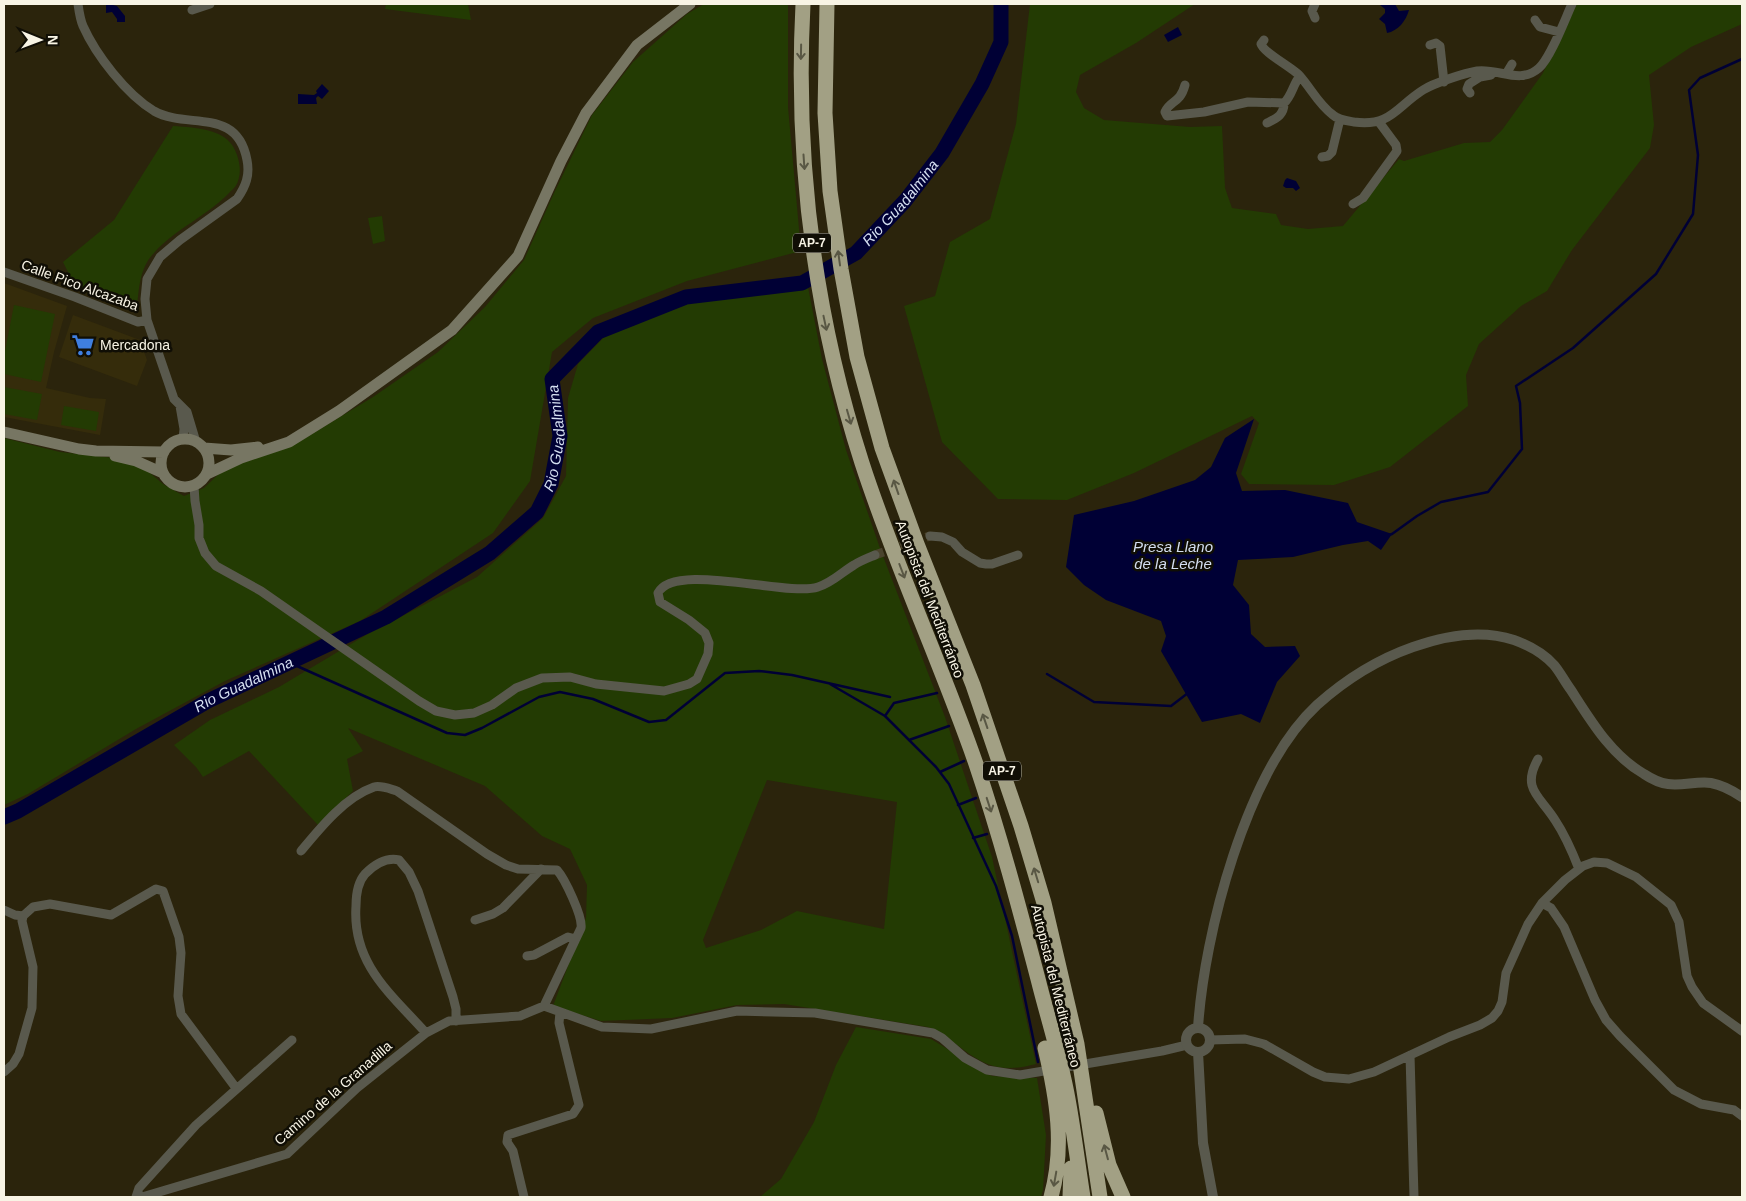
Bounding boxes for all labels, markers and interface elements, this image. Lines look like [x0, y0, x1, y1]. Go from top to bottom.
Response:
north arrow [15, 15, 65, 65]
text: N [45, 35, 61, 45]
one-way arrow [796, 44, 805, 60]
one-way arrow [800, 154, 809, 170]
water label: Rio Guadalmina [859, 156, 942, 249]
road number: AP-7 [793, 234, 831, 252]
one-way arrow [834, 250, 844, 266]
street label: Calle Pico Alcazaba [19, 256, 141, 314]
one-way arrow [821, 314, 831, 330]
supermarket icon: Mercadona [70, 332, 96, 358]
place label: Mercadona [100, 337, 170, 353]
water label: Rio Guadalmina [540, 384, 568, 494]
one-way arrow [845, 409, 855, 425]
one-way arrow [891, 480, 900, 496]
street label: Autopista del Mediterráneo [893, 518, 968, 680]
water label: Presa Llano de la Leche [1133, 538, 1213, 572]
one-way arrow [897, 563, 907, 578]
water label: Rio Guadalmina [191, 653, 296, 715]
one-way arrow [980, 714, 989, 729]
road number: AP-7 [983, 761, 1021, 780]
one-way arrow [984, 797, 994, 813]
one-way arrow [1031, 868, 1041, 884]
street label: Autopista del Mediterráneo [1028, 903, 1084, 1069]
street label: Camino de la Granadilla [271, 1038, 395, 1148]
one-way arrow [1101, 1144, 1110, 1160]
one-way arrow [1050, 1170, 1060, 1186]

